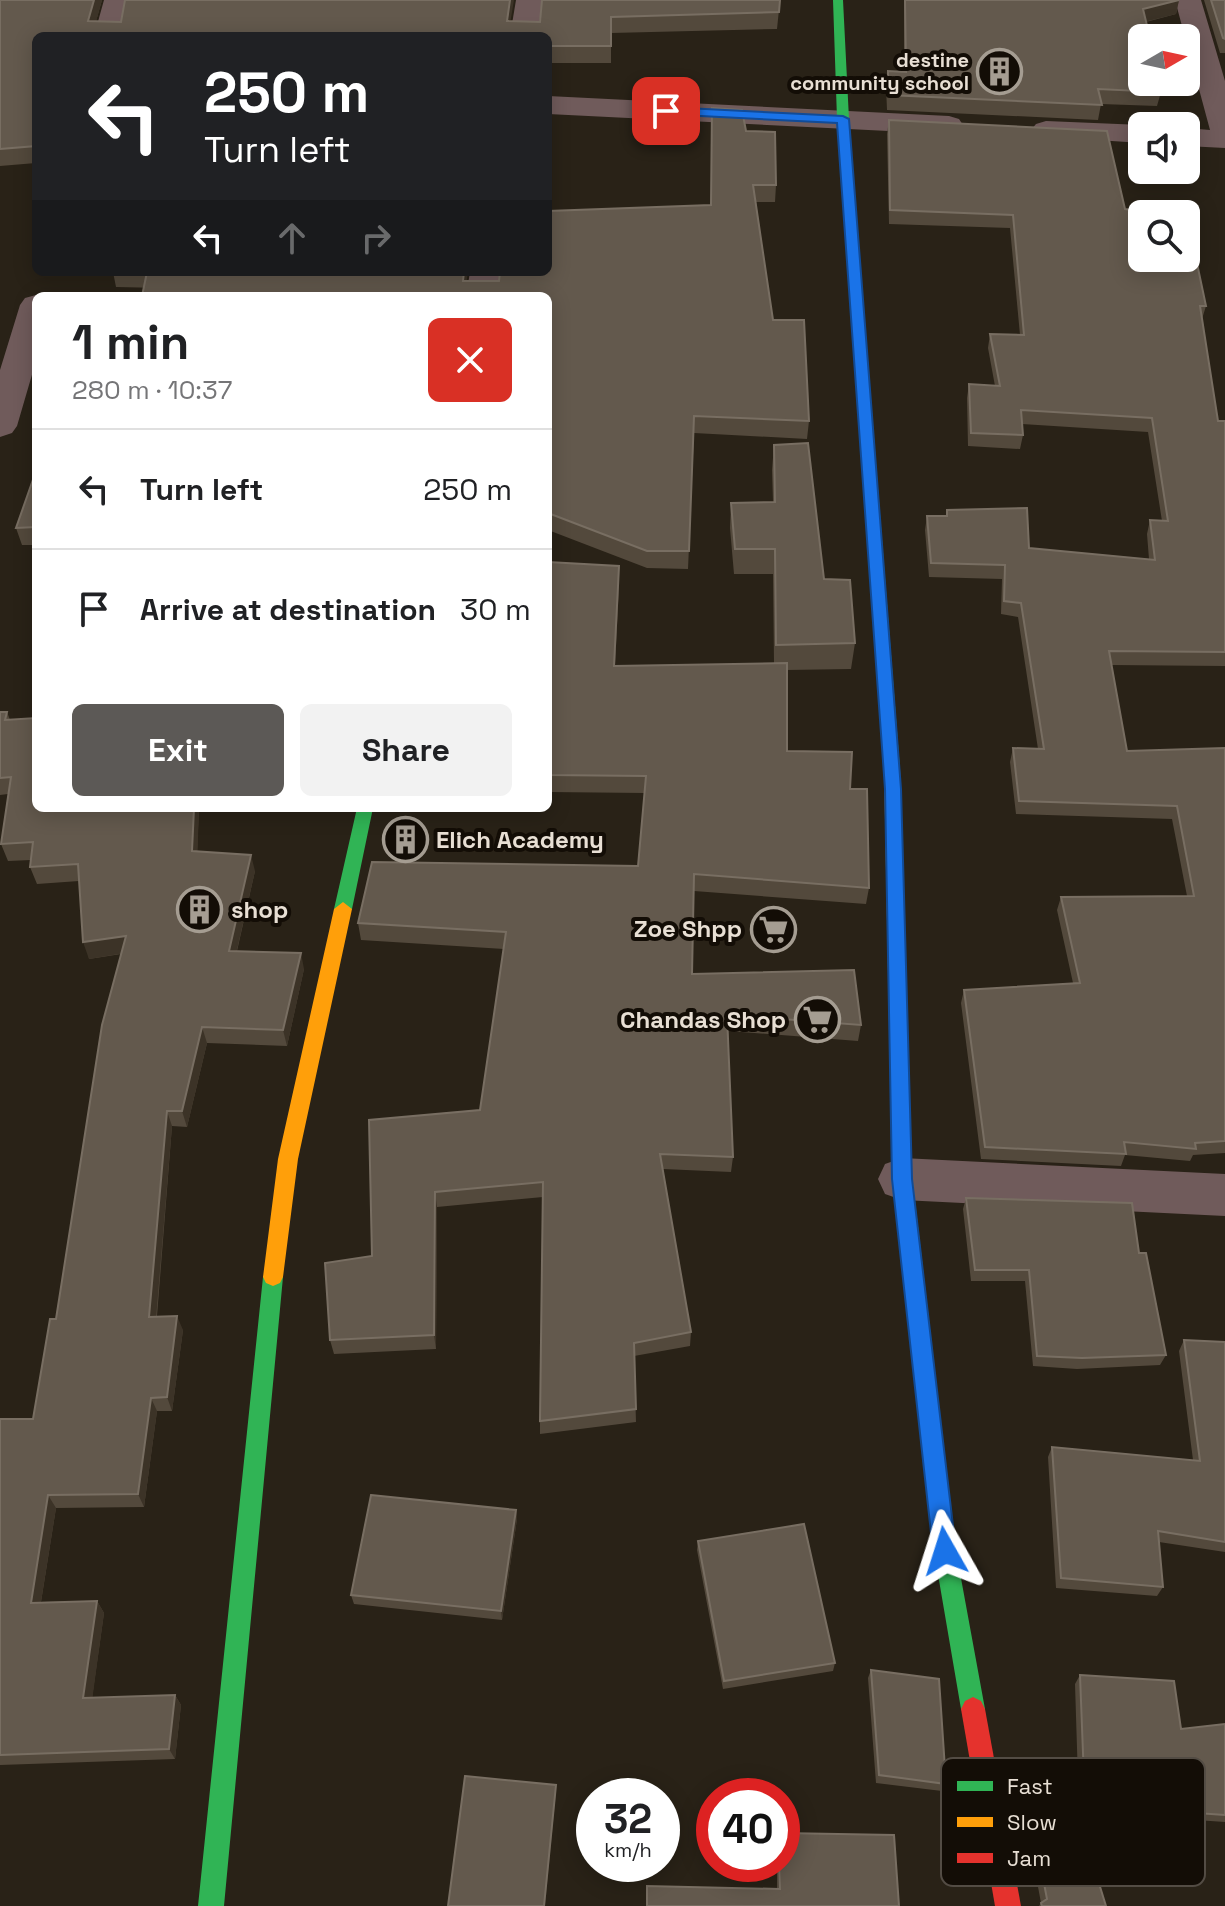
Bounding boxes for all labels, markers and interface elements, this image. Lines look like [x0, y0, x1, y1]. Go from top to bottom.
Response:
north arrow [1128, 24, 1200, 96]
map controls [1128, 24, 1200, 272]
place label: destine community school [790, 47, 969, 96]
building icon: destine community school [976, 48, 1024, 96]
text: 250 m [204, 57, 369, 128]
icon: left [72, 64, 176, 168]
pin [632, 77, 700, 145]
icon: arrive [644, 89, 688, 133]
button: sound [1128, 112, 1200, 184]
text: Turn left [204, 127, 351, 173]
button: search [1128, 200, 1200, 272]
icon: left [186, 216, 230, 260]
icon: ahead [270, 216, 314, 260]
icon: right [354, 216, 398, 260]
text: 1 min [72, 312, 189, 373]
button: close [428, 318, 512, 402]
text: 280 m · 10:37 [72, 373, 232, 407]
icon: left [72, 467, 116, 511]
text: Turn left [140, 470, 263, 509]
text: 250 m [423, 470, 512, 509]
icon: arrive [72, 587, 116, 631]
text: Arrive at destination [140, 590, 436, 629]
text: 30 m [460, 590, 531, 629]
button: Exit [72, 704, 284, 796]
button: Share [300, 704, 512, 796]
building icon: Elich Academy [381, 816, 429, 864]
place label: Elich Academy [436, 824, 604, 855]
building icon: shop [176, 886, 224, 934]
place label: shop [231, 894, 288, 925]
supermarket icon: Zoe Shpp [749, 905, 797, 953]
place label: Zoe Shpp [634, 913, 742, 944]
supermarket icon: Chandas Shop [793, 996, 841, 1044]
place label: Chandas Shop [620, 1004, 786, 1035]
position arrow [903, 1509, 987, 1593]
legend [941, 1758, 1205, 1886]
text: Fast [1007, 1772, 1053, 1800]
speed limit sign: 40 [696, 1778, 800, 1882]
text: 32 [604, 1794, 652, 1845]
text: Slow [1007, 1808, 1057, 1836]
text: km/h [604, 1837, 652, 1863]
text: Jam [1007, 1844, 1051, 1872]

